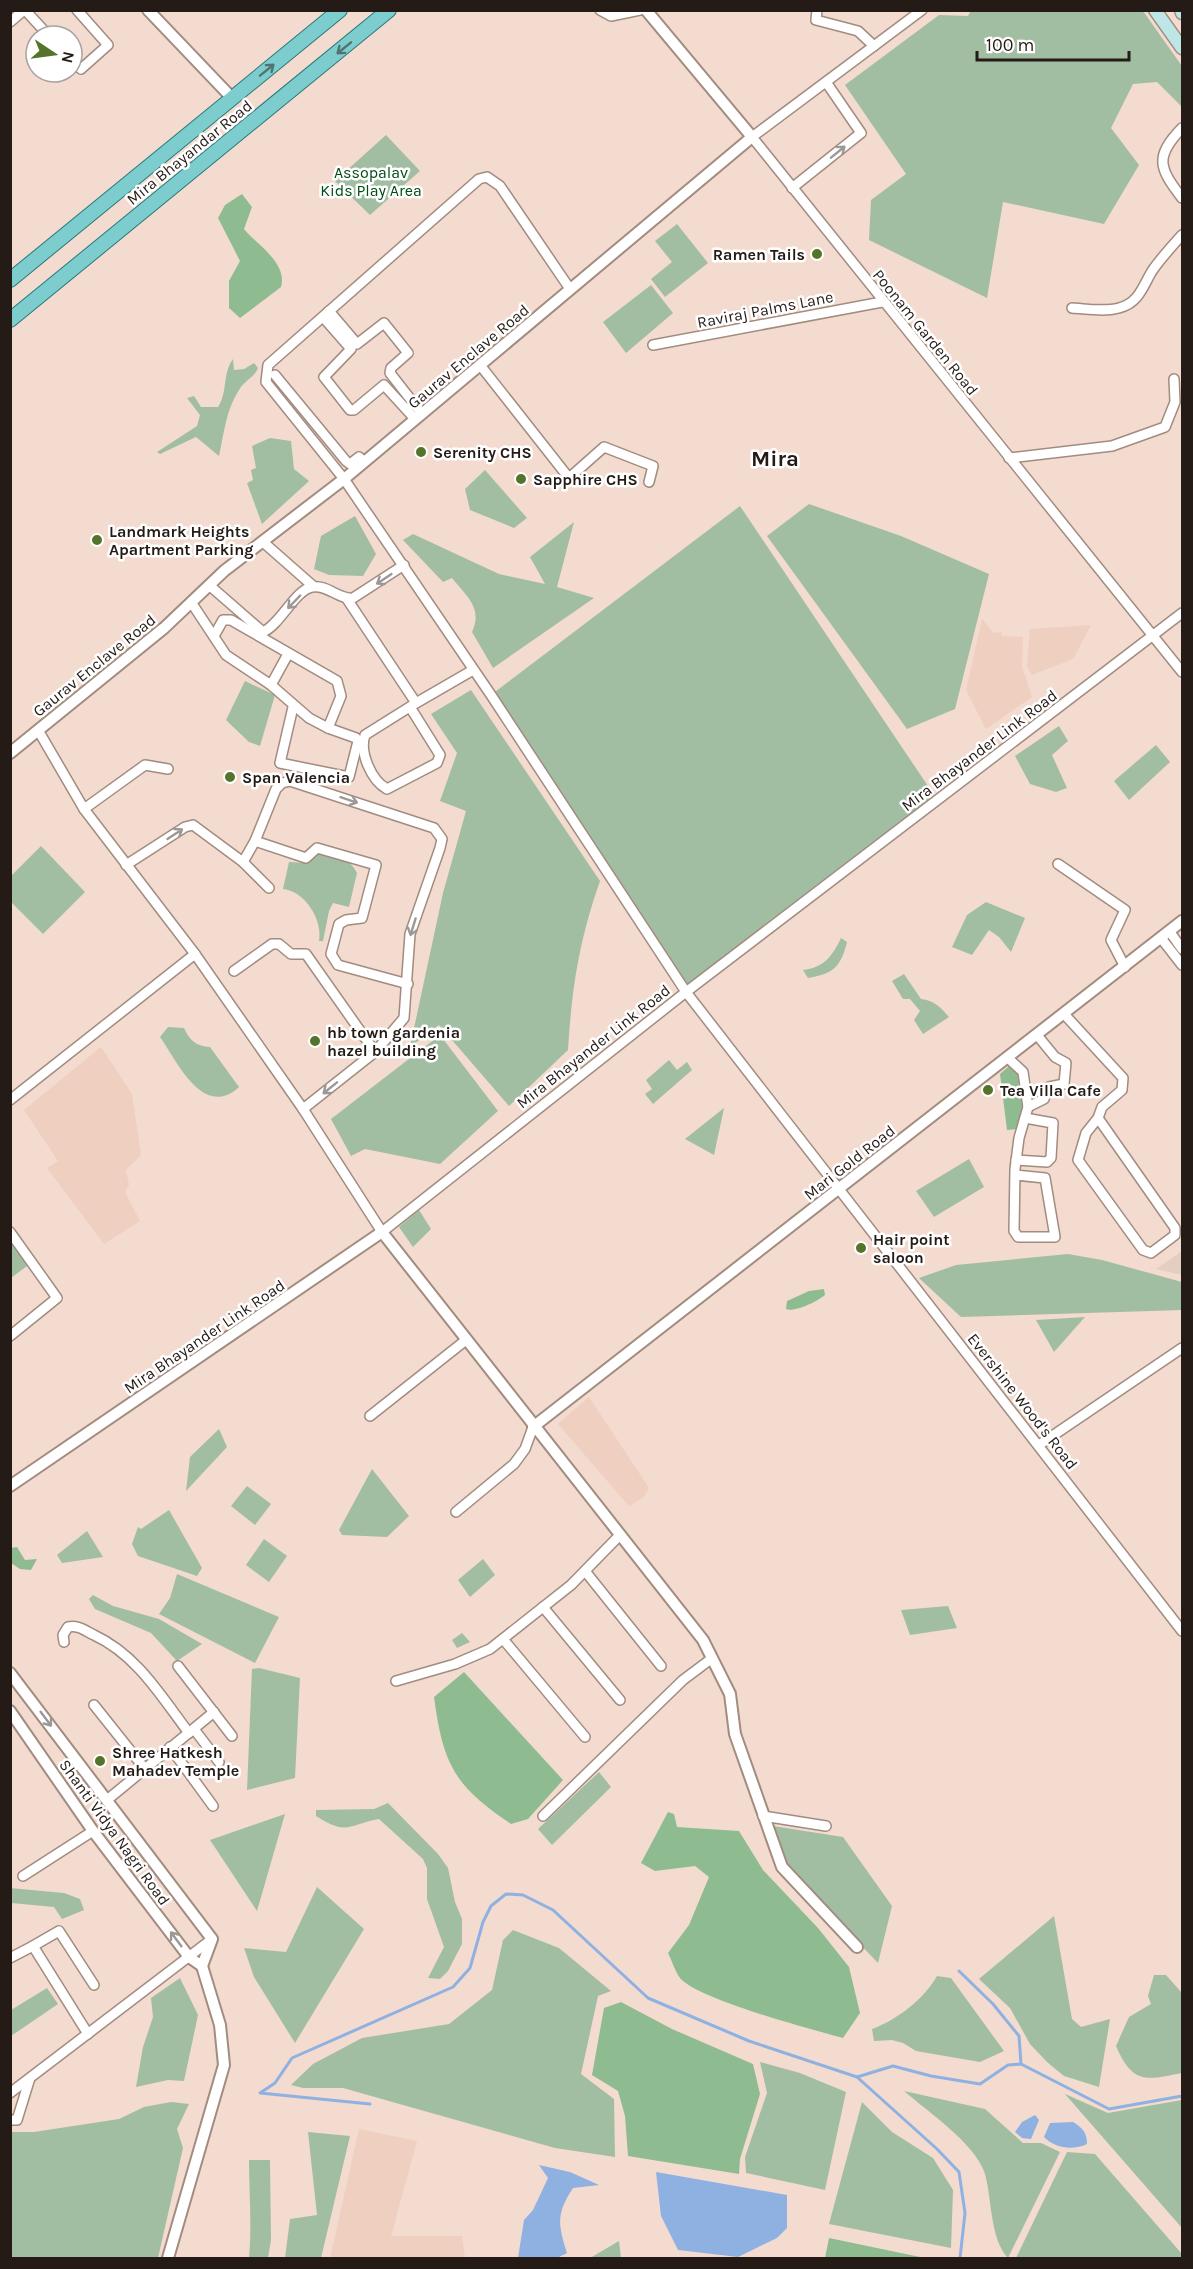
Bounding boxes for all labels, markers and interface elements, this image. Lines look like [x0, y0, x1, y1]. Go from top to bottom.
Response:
north arrow [24, 24, 84, 84]
scale bar [977, 24, 1128, 62]
text: 100 m [986, 34, 1034, 56]
one-way arrow [336, 41, 352, 54]
text: N [58, 50, 79, 65]
one-way arrow [258, 63, 274, 76]
street label: Mira Bhayandar Road [123, 96, 256, 209]
one-way arrow [829, 146, 845, 159]
park label: Assopalav Kids Play Area [320, 163, 422, 200]
place label: Ramen Tails [713, 245, 805, 264]
marker: Ramen Tails [810, 247, 824, 261]
street label: Poonam Garden Road [869, 266, 982, 399]
street label: Raviraj Palms Lane [695, 287, 835, 332]
street label: Gaurav Enclave Road [404, 300, 533, 413]
place label: Serenity CHS [433, 443, 532, 462]
marker: Serenity CHS [414, 445, 428, 459]
district label: Mira [751, 446, 799, 472]
place label: Sapphire CHS [533, 470, 638, 489]
marker: Sapphire CHS [514, 472, 528, 486]
place label: Landmark Heights Apartment Parking [109, 522, 254, 559]
marker: Landmark Heights Apartment Parking [90, 533, 104, 547]
one-way arrow [376, 573, 392, 585]
one-way arrow [287, 594, 301, 609]
street label: Gaurav Enclave Road [29, 610, 159, 721]
street label: Mira Bhayander Link Road [898, 686, 1061, 815]
place label: Span Valencia [242, 768, 350, 787]
marker: Span Valencia [223, 770, 237, 784]
one-way arrow [339, 795, 358, 806]
one-way arrow [166, 827, 183, 839]
one-way arrow [407, 917, 418, 936]
street label: Mira Bhayander Link Road [513, 980, 674, 1112]
place label: hb town gardenia hazel building [327, 1023, 460, 1060]
marker: hb town gardenia hazel building [308, 1034, 322, 1048]
one-way arrow [322, 1081, 338, 1094]
place label: Tea Villa Cafe [1000, 1081, 1101, 1100]
marker: Tea Villa Cafe [981, 1083, 995, 1097]
street label: Mari Gold Road [800, 1121, 899, 1204]
place label: Hair point saloon [873, 1230, 950, 1267]
marker: Hair point saloon [854, 1241, 868, 1255]
street label: Mira Bhayander Link Road [120, 1275, 288, 1397]
street label: Evershine Wood's Road [964, 1329, 1082, 1473]
one-way arrow [39, 1711, 52, 1727]
place label: Shree Hatkesh Mahadev Temple [112, 1743, 239, 1780]
marker: Shree Hatkesh Mahadev Temple [93, 1754, 107, 1768]
street label: Shanti Vidya Nagri Road [55, 1756, 174, 1909]
one-way arrow [169, 1931, 182, 1947]

